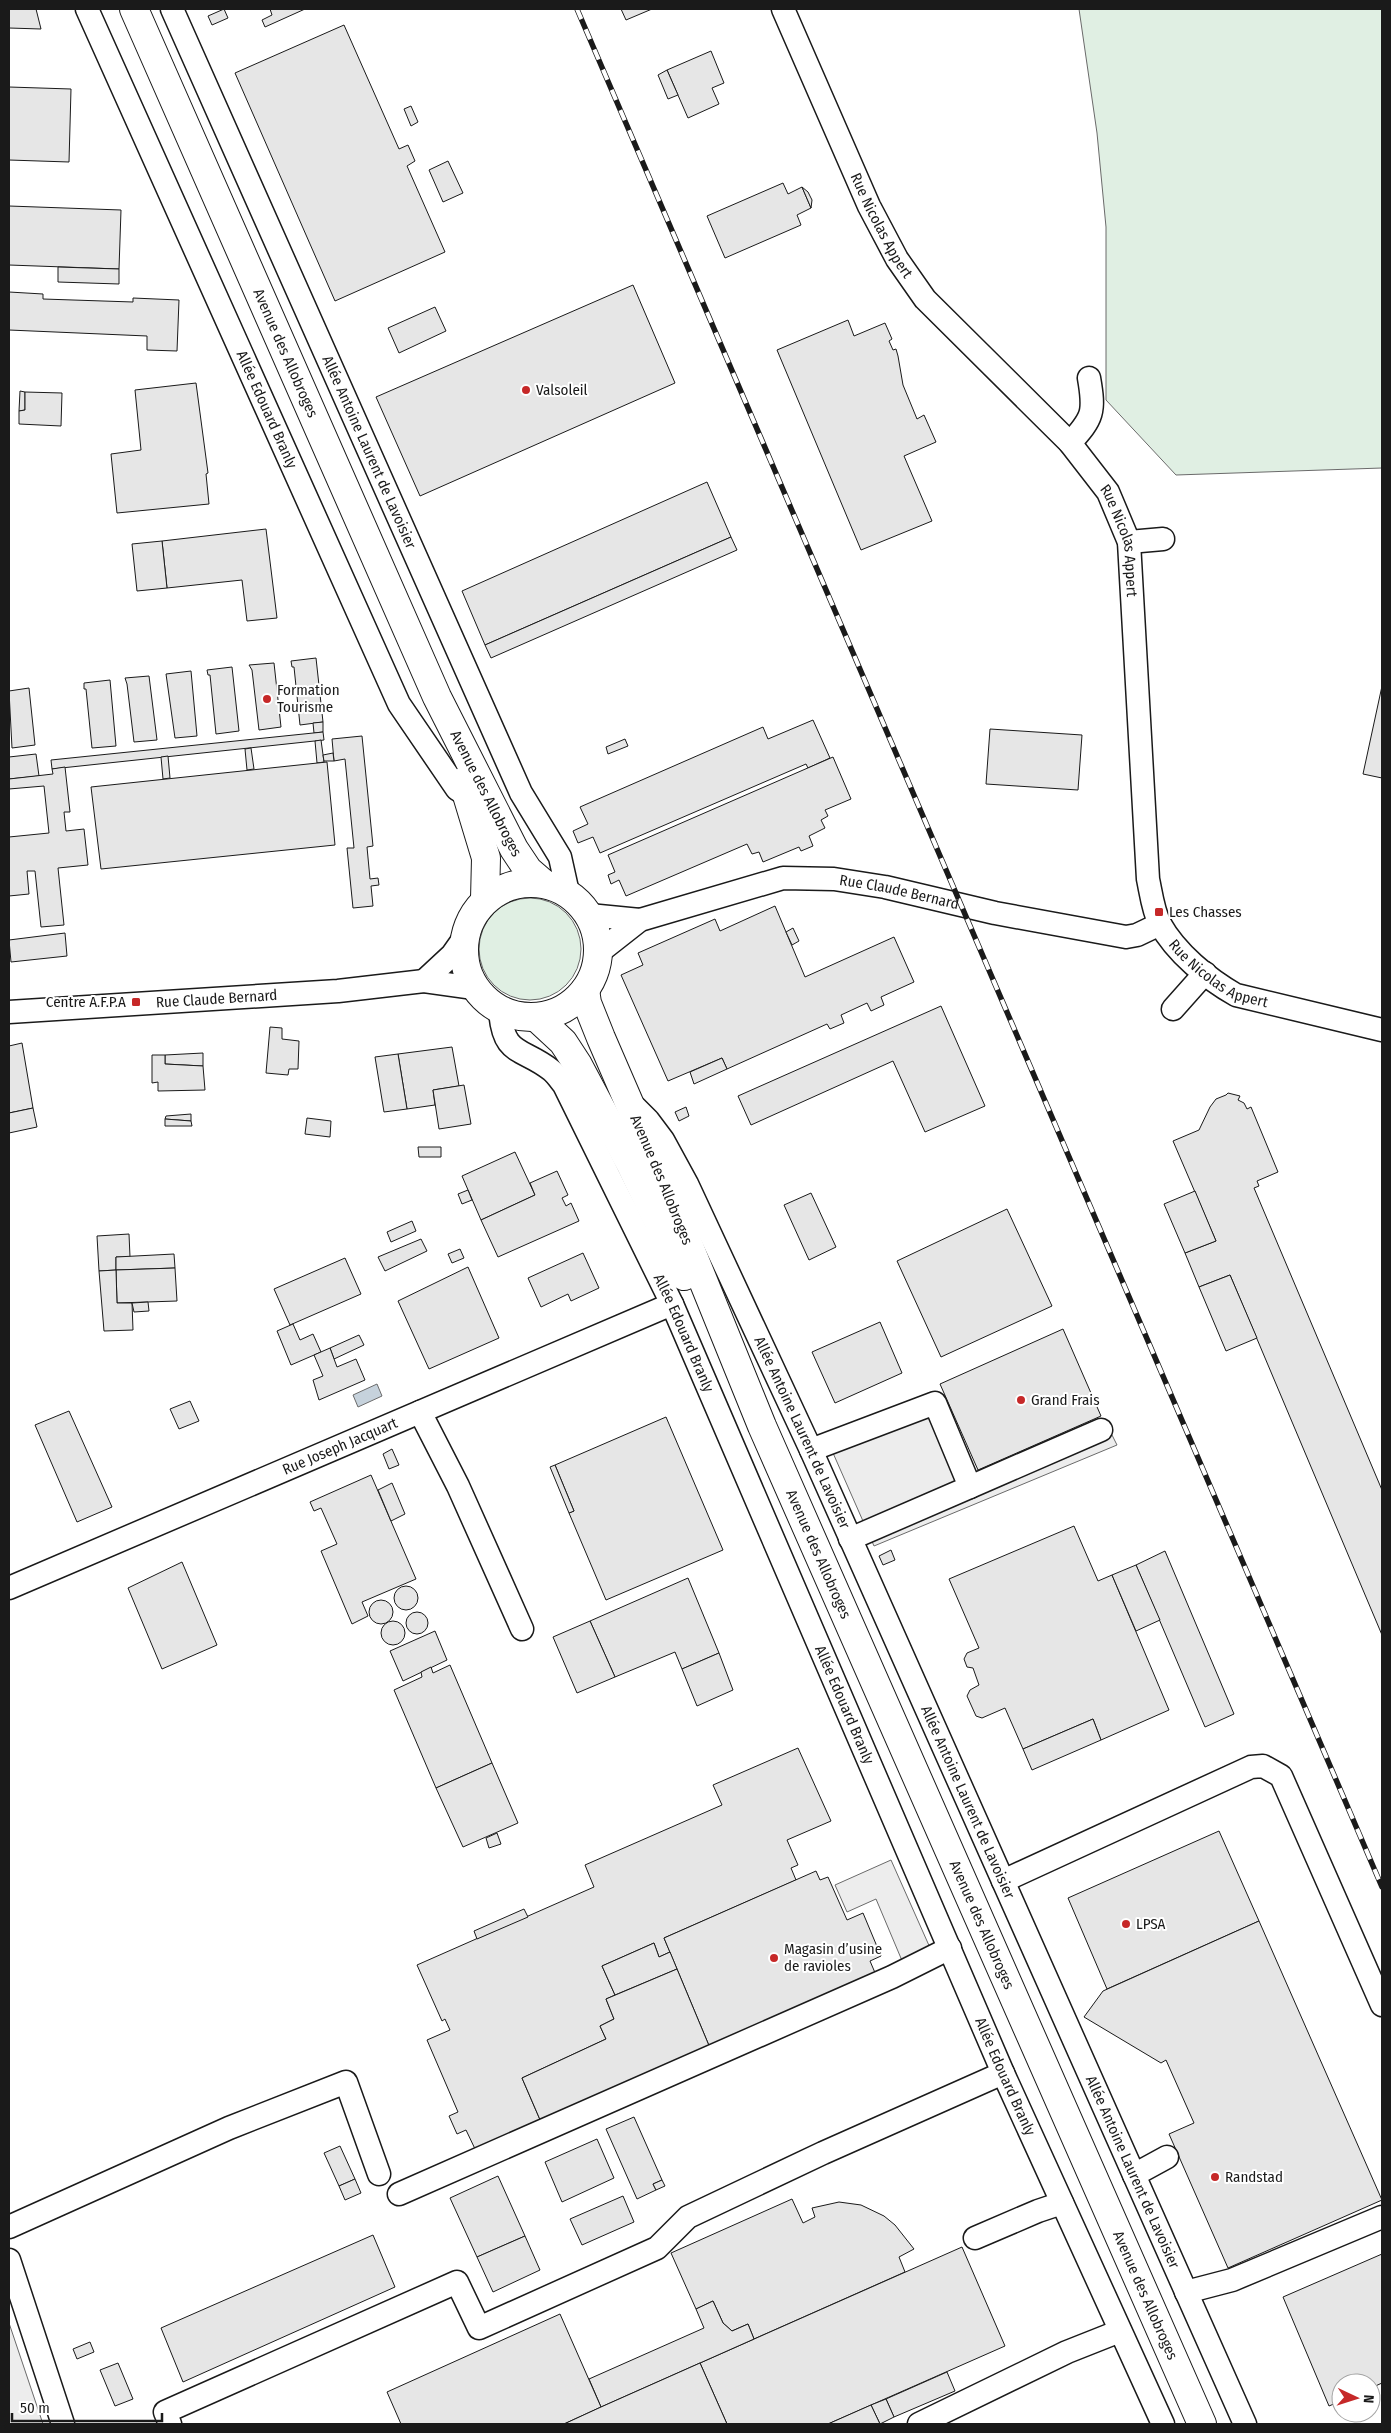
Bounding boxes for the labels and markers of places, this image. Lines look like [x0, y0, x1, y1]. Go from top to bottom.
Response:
place label: Valsoleil [536, 381, 588, 399]
marker: Valsoleil [520, 384, 532, 396]
place label: Formation Tourisme [277, 681, 340, 716]
marker: Formation Tourisme [261, 693, 273, 705]
place label: Les Chasses [1169, 903, 1242, 921]
marker: Les Chasses [1153, 906, 1165, 918]
place label: Centre A.F.P.A [46, 993, 126, 1011]
marker: Centre A.F.P.A [130, 996, 142, 1008]
place label: Grand Frais [1031, 1391, 1100, 1409]
marker: Grand Frais [1015, 1394, 1027, 1406]
place label: LPSA [1136, 1915, 1166, 1933]
marker: LPSA [1120, 1918, 1132, 1930]
place label: Magasin d’usine de ravioles [784, 1940, 882, 1975]
marker: Magasin d’usine de ravioles [768, 1952, 780, 1964]
place label: Randstad [1225, 2168, 1283, 2186]
marker: Randstad [1209, 2171, 1221, 2183]

